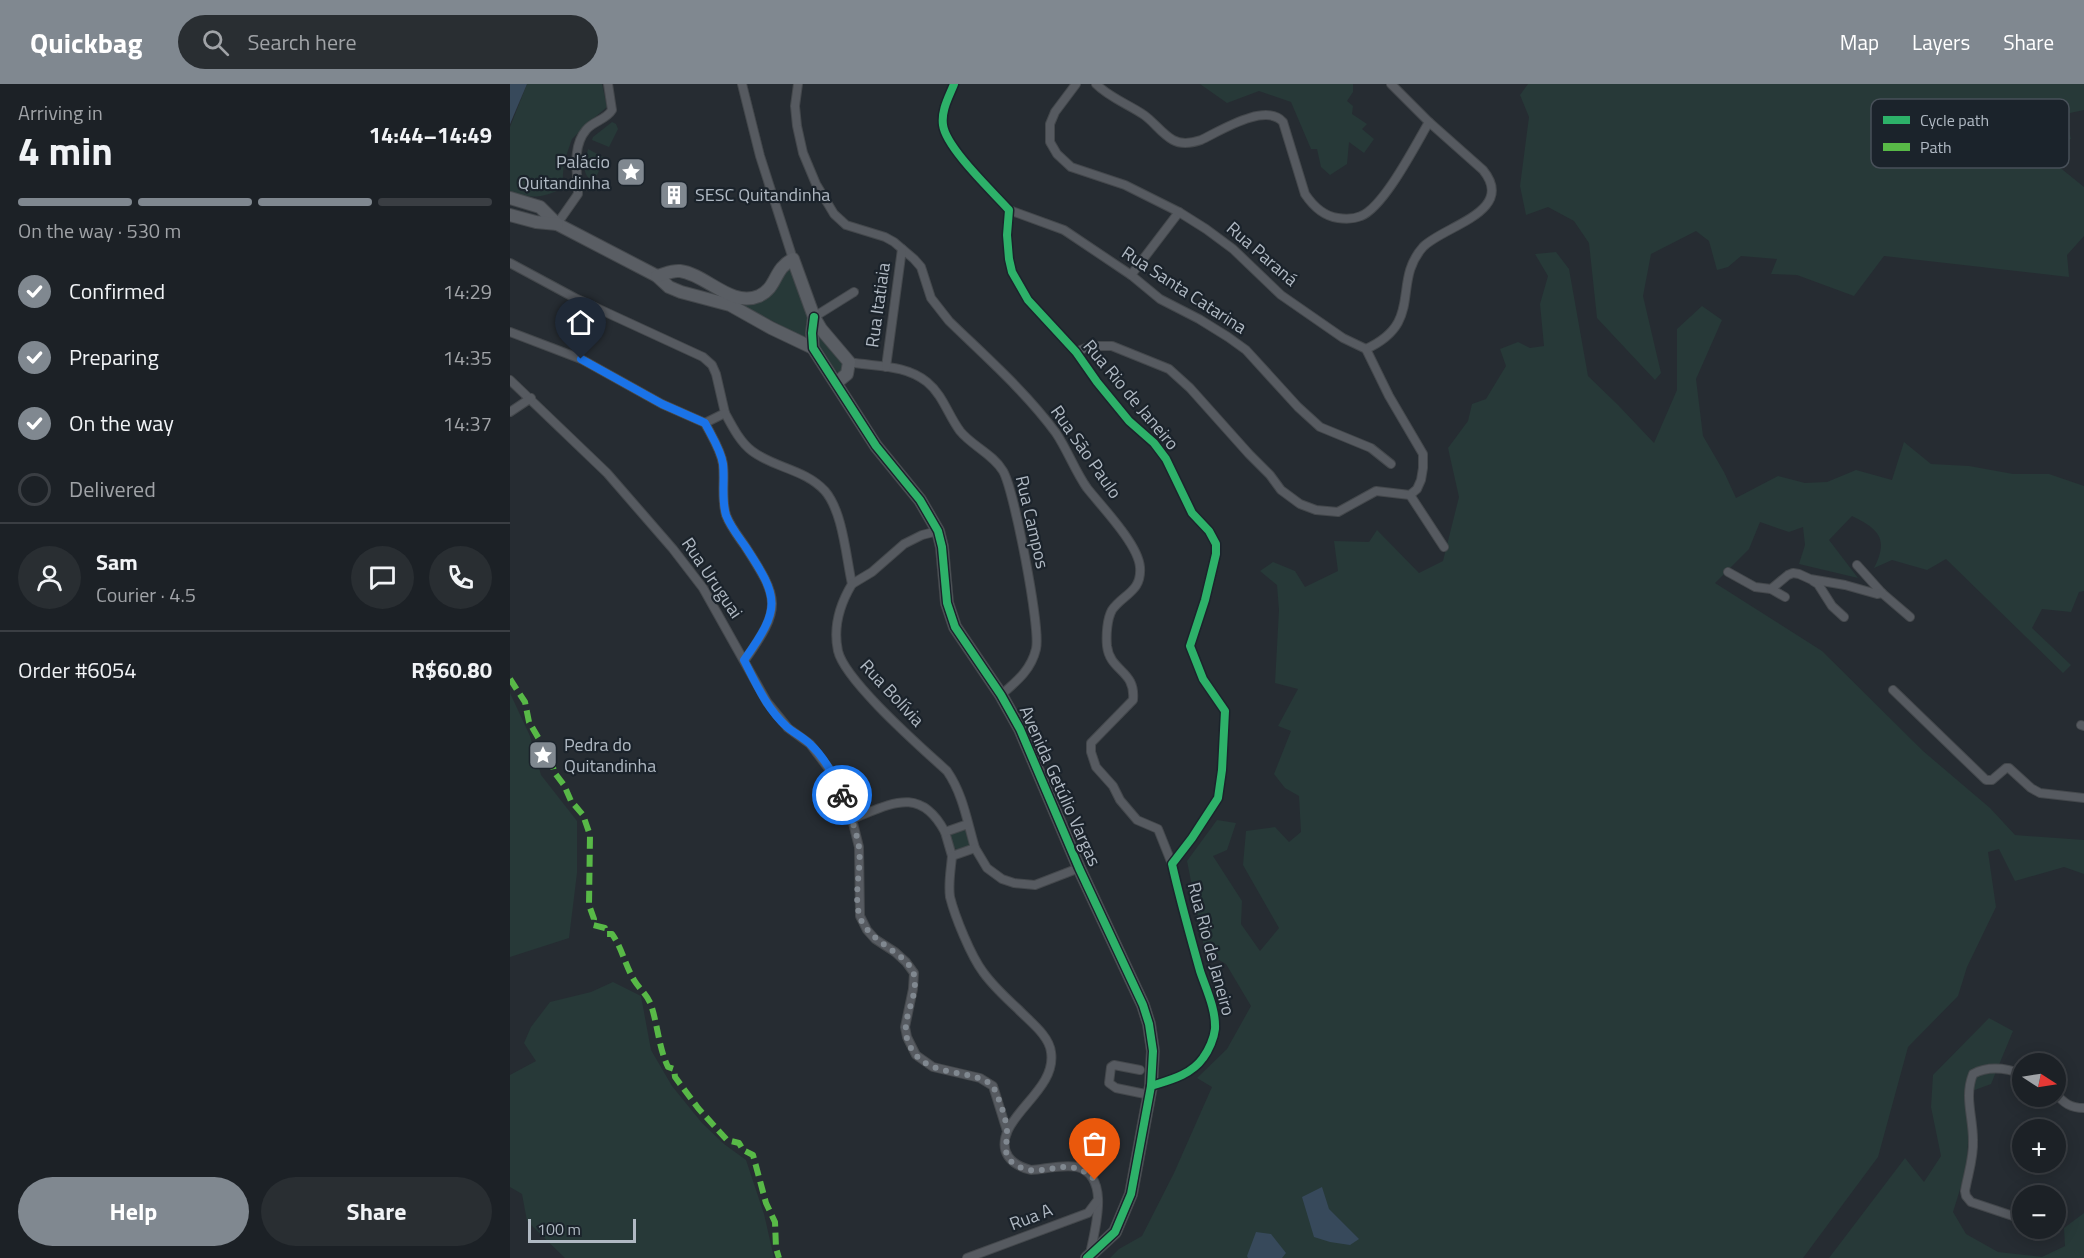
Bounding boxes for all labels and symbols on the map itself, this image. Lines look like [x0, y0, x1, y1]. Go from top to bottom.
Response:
legend [1871, 99, 2069, 168]
text: Cycle path [1920, 108, 1989, 132]
text: Path [1920, 135, 1952, 159]
place label: Palácio Quitandinha [518, 148, 610, 196]
place icon: Palácio Quitandinha [615, 156, 647, 188]
building icon: SESC Quitandinha [658, 179, 690, 211]
place label: SESC Quitandinha [695, 181, 830, 208]
street label: Rua Paraná [1221, 215, 1304, 292]
street label: Rua Santa Catarina [1116, 239, 1252, 340]
street label: Rua Itatiaia [858, 261, 897, 349]
pin [555, 297, 606, 359]
street label: Rua Rio de Janeiro [1077, 333, 1186, 456]
street label: Rua São Paulo [1044, 399, 1129, 504]
street label: Rua Campos [1009, 473, 1056, 571]
street label: Rua Uruguai [675, 532, 750, 624]
street label: Rua Bolívia [854, 653, 931, 733]
street label: Avenida Getúlio Vargas [1013, 701, 1108, 871]
place label: Pedra do Quitandinha [564, 731, 656, 779]
place icon: Pedra do Quitandinha [527, 739, 559, 771]
courier [812, 765, 872, 825]
street label: Rua Rio de Janeiro [1181, 879, 1242, 1019]
north arrow [2012, 1053, 2066, 1107]
pin [1069, 1118, 1120, 1180]
street label: Rua A [1005, 1196, 1057, 1237]
scale bar [528, 1216, 636, 1244]

